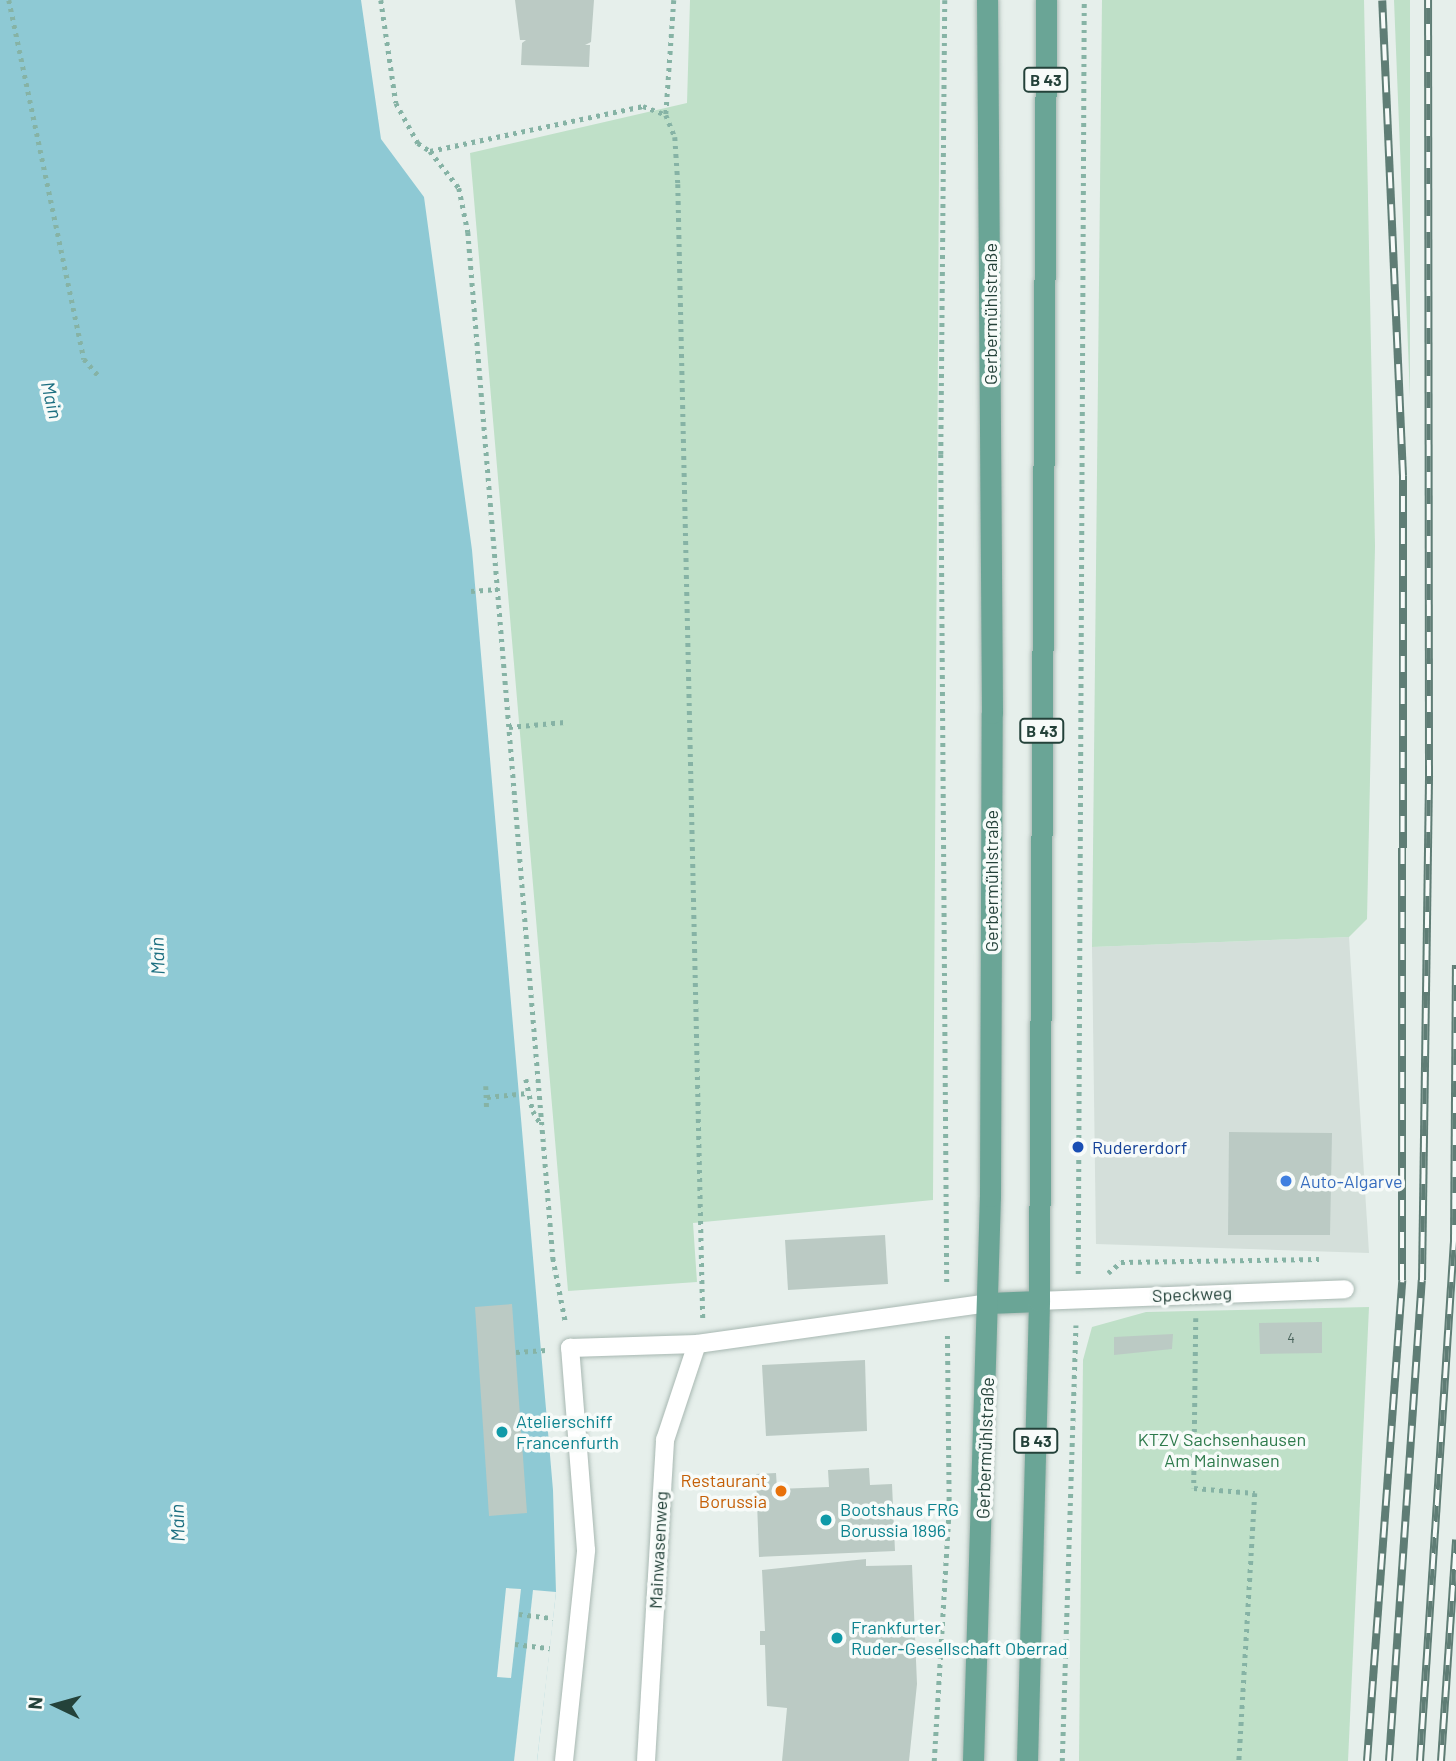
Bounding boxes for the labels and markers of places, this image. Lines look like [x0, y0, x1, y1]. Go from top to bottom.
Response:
place label: Rudererdorf [1092, 1136, 1187, 1158]
marker: Rudererdorf [1070, 1139, 1086, 1155]
place label: Auto-Algarve [1300, 1170, 1403, 1192]
marker: Auto-Algarve [1278, 1173, 1294, 1189]
place label: Atelierschiff Francenfurth [516, 1411, 619, 1454]
marker: Atelierschiff Francenfurth [494, 1424, 510, 1440]
place label: Restaurant Borussia [681, 1470, 767, 1512]
marker: Restaurant Borussia [773, 1483, 789, 1499]
place label: Bootshaus FRG Borussia 1896 [840, 1499, 959, 1542]
marker: Bootshaus FRG Borussia 1896 [818, 1512, 834, 1528]
place label: Frankfurter Ruder-Gesellschaft Oberrad [851, 1617, 1068, 1660]
marker: Frankfurter Ruder-Gesellschaft Oberrad [829, 1630, 845, 1646]

